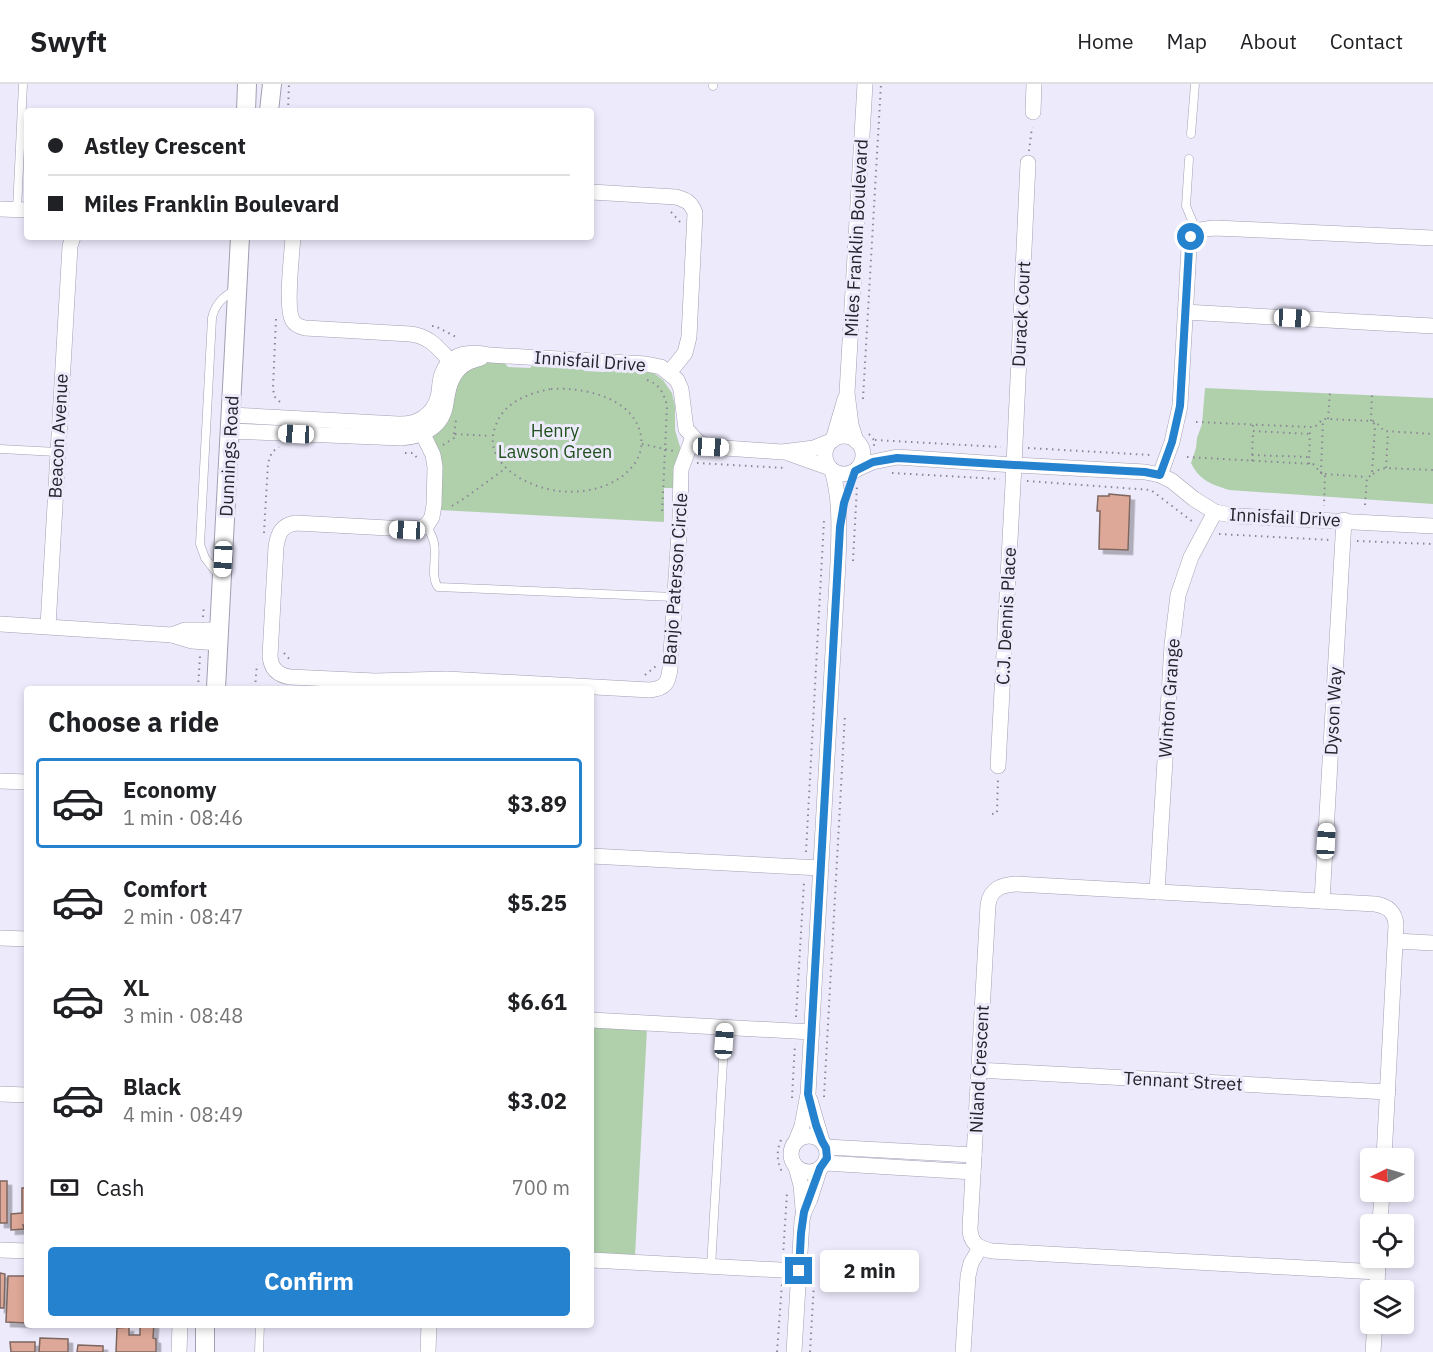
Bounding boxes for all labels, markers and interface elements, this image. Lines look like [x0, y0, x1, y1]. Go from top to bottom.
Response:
text: Swyft [30, 23, 107, 60]
text: Home [1077, 27, 1134, 55]
text: Map [1167, 27, 1207, 55]
text: About [1240, 27, 1297, 55]
text: Contact [1330, 27, 1403, 55]
text: Astley Crescent [84, 131, 246, 160]
street label: Miles Franklin Boulevard [839, 138, 873, 338]
text: Miles Franklin Boulevard [84, 189, 339, 218]
route start [1177, 223, 1204, 250]
street label: Durack Court [1007, 261, 1035, 367]
car [1274, 308, 1310, 328]
street label: Innisfail Drive [533, 346, 647, 376]
street label: Beacon Avenue [43, 373, 73, 499]
street label: Dunnings Road [214, 395, 244, 517]
park label: Henry Lawson Green [498, 419, 612, 463]
car [278, 424, 314, 444]
car [693, 437, 729, 457]
street label: Banjo Paterson Circle [657, 492, 693, 666]
street label: Innisfail Drive [1229, 503, 1341, 531]
car [389, 520, 425, 540]
car [213, 541, 233, 577]
street label: C.J. Dennis Place [991, 546, 1021, 686]
street label: Winton Grange [1153, 637, 1185, 759]
street label: Dyson Way [1319, 666, 1347, 756]
text: Choose a ride [48, 704, 219, 739]
text: Economy [123, 775, 217, 804]
icon: car [51, 776, 105, 830]
text: $3.89 [507, 789, 567, 818]
text: 1 min · 08:46 [123, 804, 243, 831]
car [1316, 823, 1336, 859]
text: Comfort [123, 874, 207, 903]
icon: car [51, 875, 105, 929]
text: $5.25 [507, 888, 567, 917]
text: 2 min · 08:47 [123, 903, 243, 930]
text: XL [123, 973, 149, 1002]
icon: car [51, 974, 105, 1028]
text: $6.61 [507, 987, 567, 1016]
text: 3 min · 08:48 [123, 1002, 243, 1029]
street label: Niland Crescent [964, 1004, 994, 1134]
car [714, 1022, 734, 1060]
street label: Tennant Street [1123, 1066, 1243, 1096]
text: Black [123, 1072, 181, 1101]
icon: car [51, 1073, 105, 1127]
text: $3.02 [507, 1086, 567, 1115]
text: 4 min · 08:49 [123, 1101, 243, 1128]
north arrow [1360, 1148, 1414, 1202]
map controls [1360, 1148, 1414, 1334]
icon: cash [48, 1171, 81, 1204]
text: Cash [96, 1173, 145, 1202]
text: 700 m [512, 1174, 570, 1201]
button: locate [1360, 1214, 1414, 1268]
button: Confirm [48, 1247, 570, 1316]
callout: 2 min [820, 1250, 919, 1292]
route end [785, 1257, 812, 1284]
text: 2 min [843, 1257, 896, 1284]
button: layers [1360, 1280, 1414, 1334]

